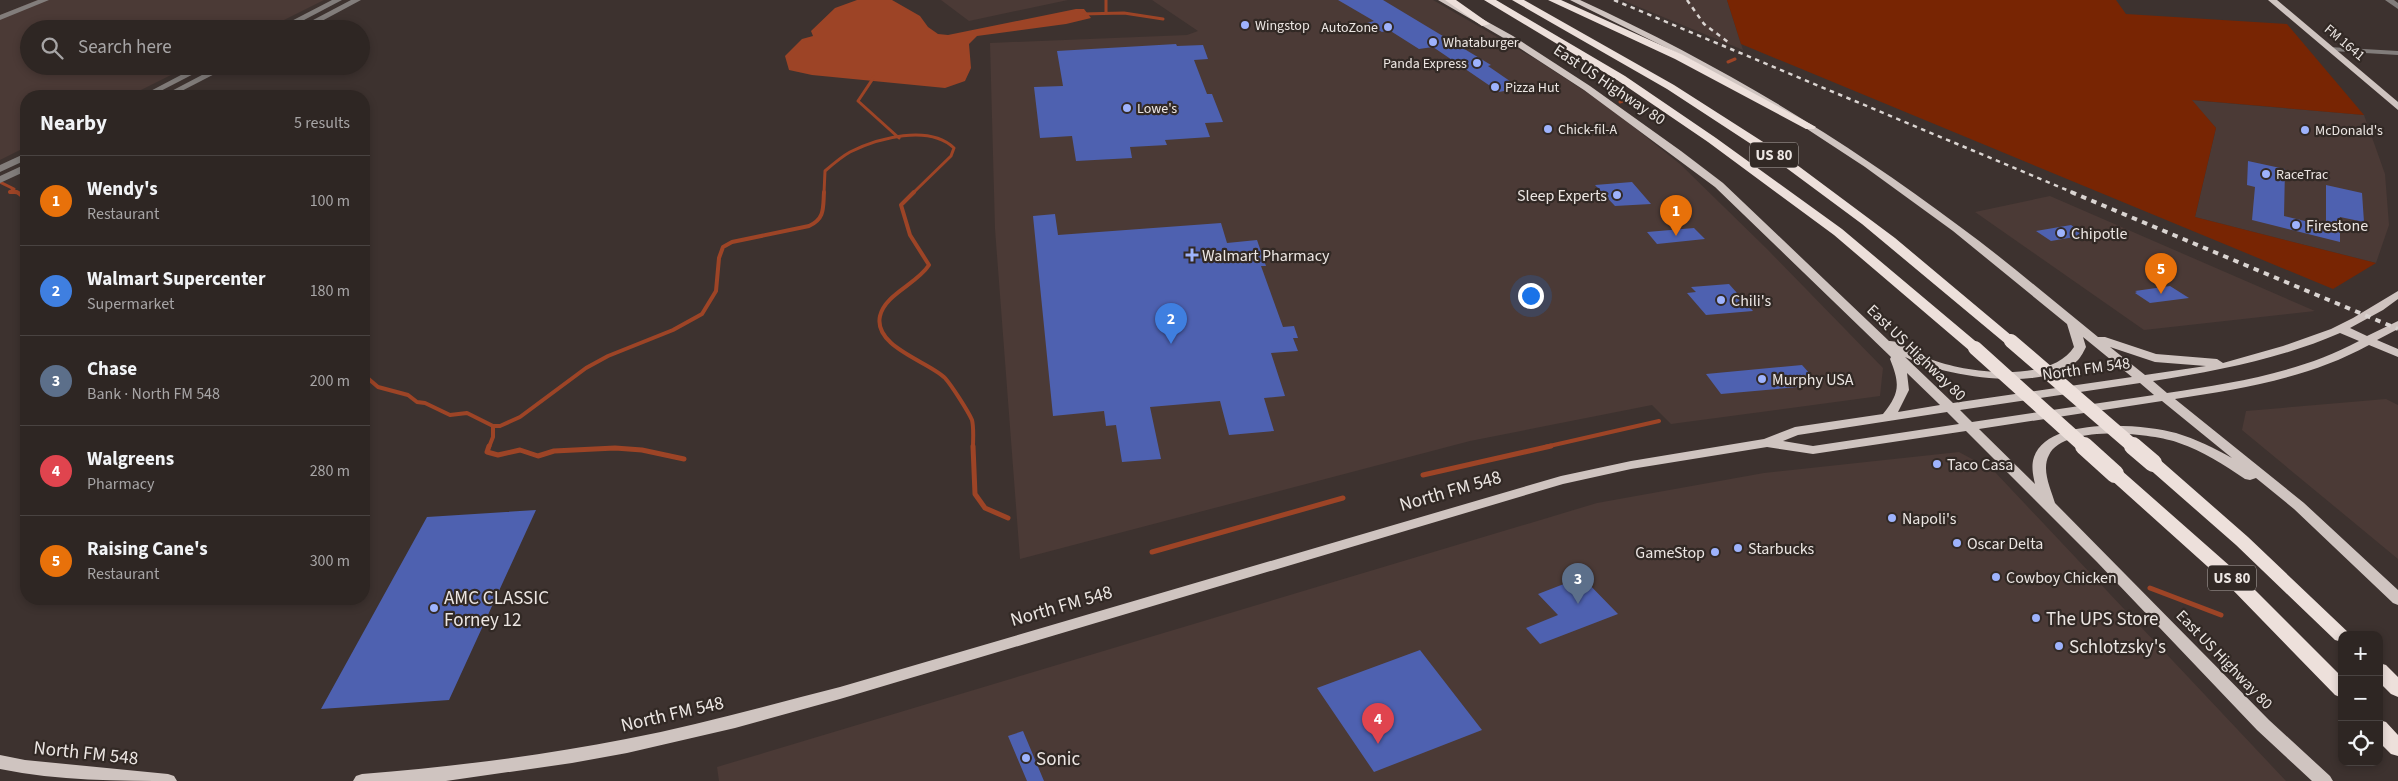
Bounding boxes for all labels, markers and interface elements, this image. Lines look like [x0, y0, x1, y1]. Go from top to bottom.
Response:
place label: Wingstop [1255, 16, 1310, 36]
place label: AutoZone [1321, 18, 1378, 38]
marker: Wingstop [1239, 19, 1251, 31]
search box [20, 20, 370, 75]
street label: FM 1641 [2320, 20, 2369, 66]
marker: AutoZone [1382, 21, 1394, 33]
place label: Whataburger [1443, 33, 1519, 53]
icon: search [38, 34, 66, 62]
text: Search here [78, 34, 172, 61]
marker: Whataburger [1427, 36, 1439, 48]
street label: East US Highway 80 [1549, 39, 1670, 130]
place label: Panda Express [1383, 54, 1467, 74]
marker: Panda Express [1471, 57, 1483, 69]
place label: Pizza Hut [1505, 78, 1560, 98]
marker: Pizza Hut [1489, 81, 1501, 93]
place label: Lowe's [1137, 99, 1177, 119]
marker: Lowe's [1121, 102, 1133, 114]
text: Nearby [40, 108, 107, 138]
text: 5 results [294, 112, 350, 134]
place label: Chick-fil-A [1558, 120, 1618, 140]
place label: McDonald's [2315, 121, 2383, 141]
marker: Chick-fil-A [1542, 123, 1554, 135]
marker: McDonald's [2299, 124, 2311, 136]
road number: US 80 [1750, 142, 1798, 168]
place label: RaceTrac [2276, 165, 2329, 185]
marker: RaceTrac [2260, 168, 2272, 180]
text: Wendy's [87, 176, 158, 203]
place label: Sleep Experts [1517, 185, 1607, 207]
marker: Sleep Experts [1611, 189, 1623, 201]
text: 1 [52, 190, 60, 212]
text: 100 m [310, 190, 350, 212]
pin: 1 [1660, 195, 1692, 236]
text: Restaurant [87, 203, 160, 225]
place label: Firestone [2306, 215, 2368, 237]
marker: Firestone [2290, 219, 2302, 231]
place label: Chipotle [2071, 223, 2128, 245]
marker: Chipotle [2055, 227, 2067, 239]
place label: Walmart Pharmacy [1202, 245, 1330, 267]
marker: Walmart Pharmacy [1186, 249, 1198, 261]
pin: 5 [2145, 253, 2177, 294]
text: Walmart Supercenter [87, 266, 265, 293]
text: 2 [52, 280, 60, 302]
text: 180 m [310, 280, 350, 302]
your location [1518, 283, 1544, 309]
place label: Chili's [1731, 290, 1771, 312]
text: Supermarket [87, 293, 174, 315]
marker: Chili's [1715, 294, 1727, 306]
street label: East US Highway 80 [1862, 299, 1971, 406]
pin: 2 [1155, 303, 1187, 344]
street label: North FM 548 [2041, 352, 2132, 386]
text: Chase [87, 356, 137, 383]
place label: Murphy USA [1772, 369, 1854, 391]
text: 3 [52, 370, 60, 392]
text: 200 m [310, 370, 350, 392]
marker: Murphy USA [1756, 373, 1768, 385]
text: Bank · North FM 548 [87, 383, 220, 405]
text: Walgreens [87, 446, 174, 473]
place label: Taco Casa [1947, 454, 2013, 476]
marker: Taco Casa [1931, 458, 1943, 470]
text: 4 [52, 460, 60, 482]
text: 280 m [310, 460, 350, 482]
street label: North FM 548 [1396, 464, 1505, 519]
text: Pharmacy [87, 473, 155, 495]
place label: Napoli's [1902, 508, 1957, 530]
marker: Napoli's [1886, 512, 1898, 524]
place label: Oscar Delta [1967, 533, 2043, 555]
text: Raising Cane's [87, 536, 208, 563]
marker: Oscar Delta [1951, 537, 1963, 549]
place label: Starbucks [1748, 538, 1815, 560]
place label: GameStop [1635, 542, 1705, 564]
marker: Starbucks [1732, 542, 1744, 554]
marker: GameStop [1709, 546, 1721, 558]
text: 5 [52, 550, 60, 572]
text: 300 m [310, 550, 350, 572]
text: Restaurant [87, 563, 160, 585]
pin: 3 [1562, 563, 1594, 604]
road number: US 80 [2208, 566, 2256, 590]
place label: Cowboy Chicken [2006, 567, 2117, 589]
marker: Cowboy Chicken [1990, 571, 2002, 583]
street label: North FM 548 [1007, 579, 1116, 634]
place label: AMC CLASSIC Forney 12 [444, 585, 549, 634]
marker: AMC CLASSIC Forney 12 [428, 602, 440, 614]
street label: East US Highway 80 [2171, 605, 2278, 714]
place label: The UPS Store [2046, 606, 2159, 633]
marker: The UPS Store [2030, 612, 2042, 624]
map controls [2338, 631, 2383, 766]
button: + [2338, 631, 2383, 676]
place label: Schlotzsky's [2069, 634, 2166, 661]
marker: Schlotzsky's [2053, 640, 2065, 652]
button: − [2338, 676, 2383, 721]
street label: North FM 548 [618, 689, 727, 739]
pin: 4 [1362, 703, 1394, 744]
button: locate [2338, 721, 2383, 766]
street label: North FM 548 [32, 735, 140, 772]
place label: Sonic [1036, 746, 1081, 773]
marker: Sonic [1020, 752, 1032, 764]

